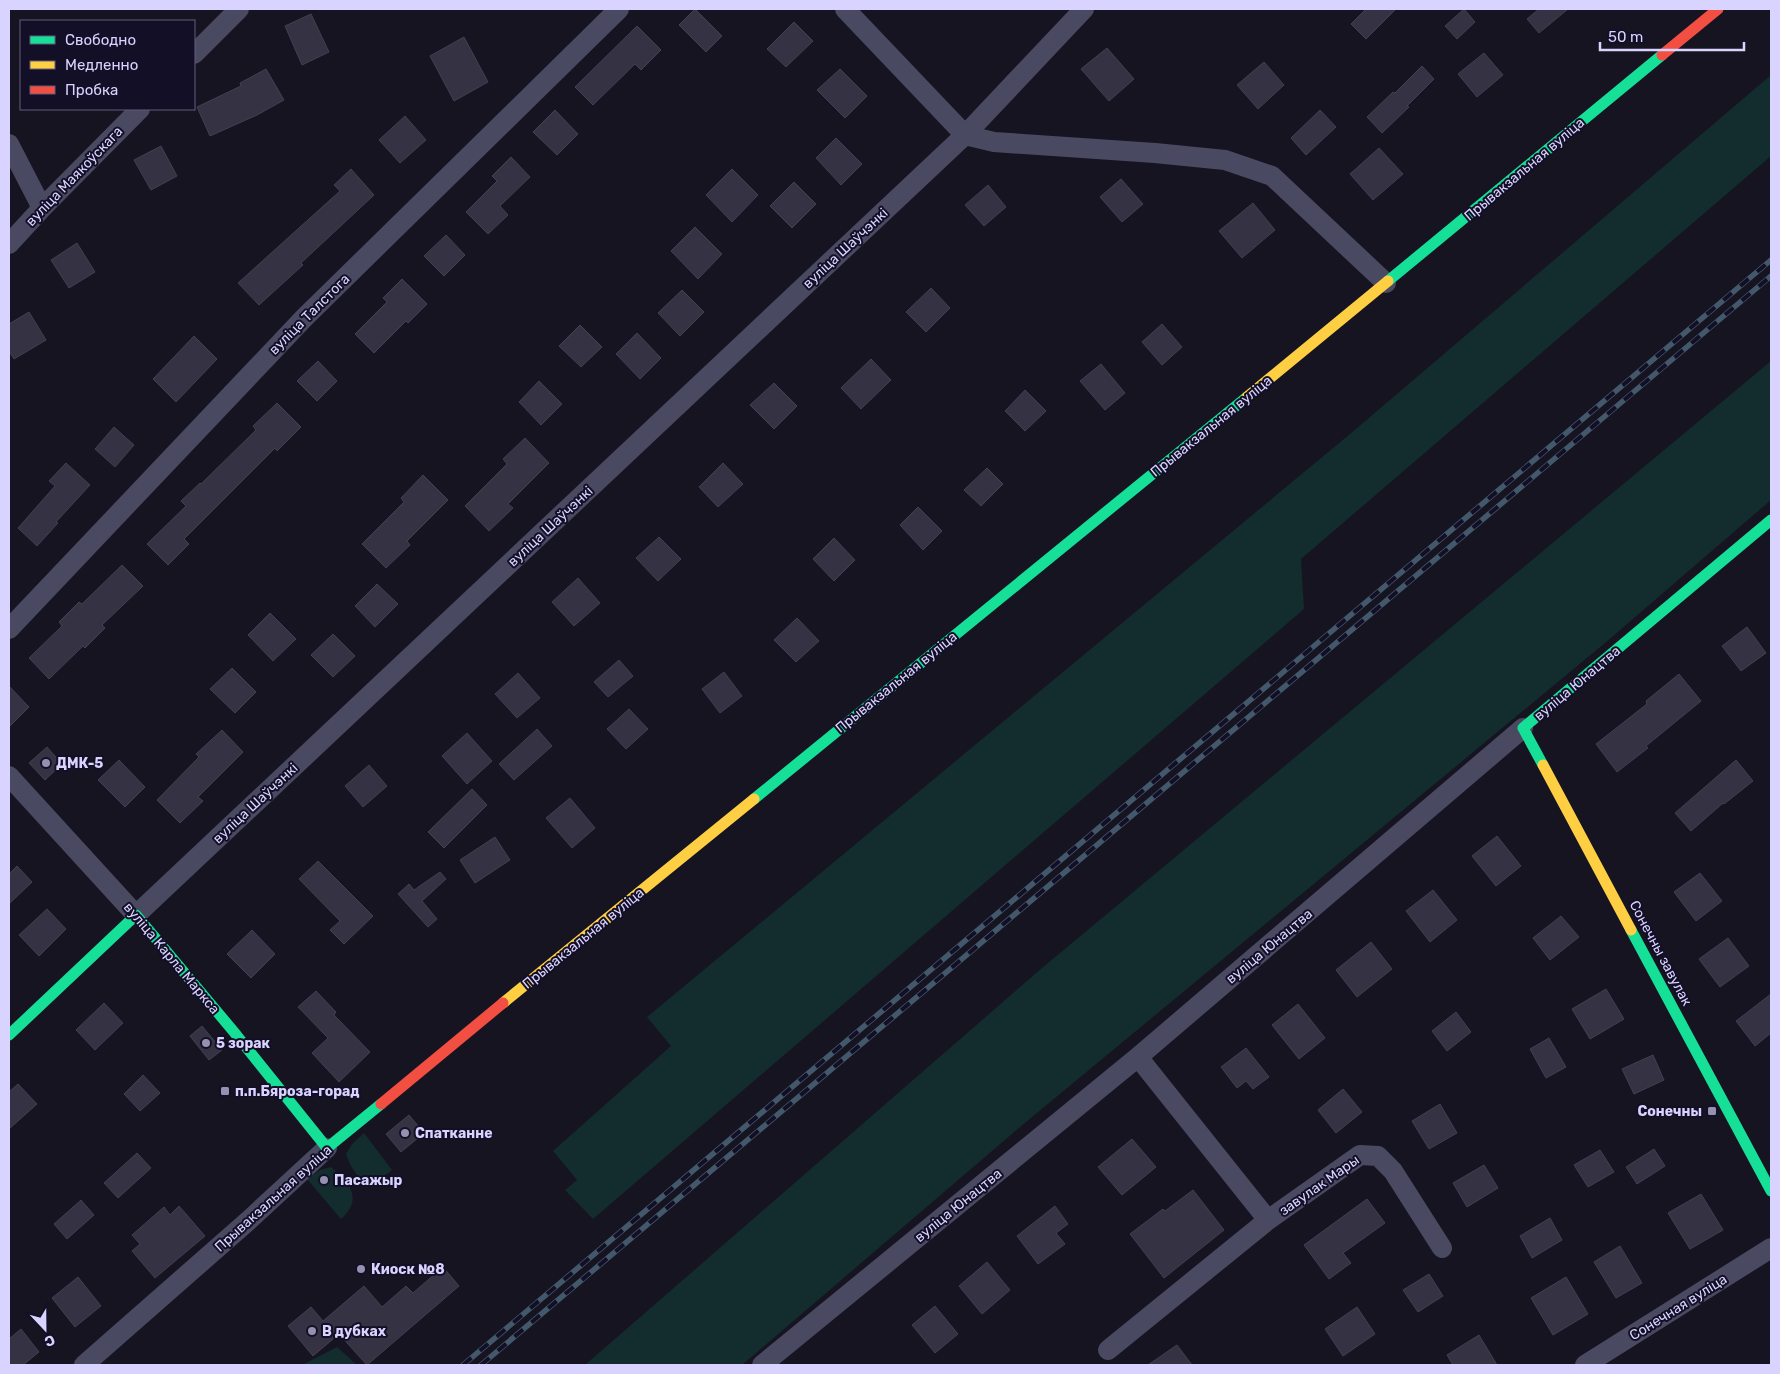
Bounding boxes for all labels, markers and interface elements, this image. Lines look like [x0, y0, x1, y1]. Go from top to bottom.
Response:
legend [20, 20, 195, 110]
scale bar [1600, 20, 1744, 52]
text: 50 m [1608, 28, 1643, 46]
text: Свободно [65, 31, 136, 49]
text: Медленно [65, 56, 138, 74]
text: Пробка [65, 81, 118, 99]
street label: Прывакзальная вуліца [1461, 114, 1588, 225]
street label: вуліца Маякоўскага [22, 123, 126, 230]
street label: вуліца Шаўчэнкі [799, 205, 891, 292]
street label: вуліца Талстога [265, 270, 353, 358]
street label: Прывакзальная вуліца [1147, 372, 1276, 481]
street label: вуліца Шаўчэнкі [504, 483, 596, 570]
street label: Прывакзальная вуліца [832, 628, 961, 737]
street label: вуліца Юнацтва [1531, 642, 1624, 724]
place label: ДМК-5 [56, 755, 103, 772]
marker: ДМК-5 [40, 757, 52, 769]
street label: вуліца Шаўчэнкі [209, 760, 301, 847]
street label: Прывакзальная вуліца [519, 884, 648, 993]
street label: Сонечны завулак [1626, 898, 1696, 1009]
street label: вуліца Карла Маркса [120, 899, 223, 1018]
street label: вуліца Юнацтва [1223, 905, 1316, 987]
place label: 5 зорак [216, 1035, 270, 1052]
marker: 5 зорак [200, 1037, 212, 1049]
place label: п.п.Бяроза-горад [235, 1083, 360, 1100]
marker: п.п.Бяроза-горад [219, 1085, 231, 1097]
place label: Сонечны [1637, 1103, 1702, 1120]
marker: Сонечны [1706, 1105, 1718, 1117]
place label: Спатканне [415, 1125, 493, 1142]
marker: Спатканне [399, 1127, 411, 1139]
street label: Прывакзальная вуліца [211, 1141, 335, 1255]
street label: завулак Мары [1276, 1152, 1363, 1219]
street label: вуліца Юнацтва [911, 1165, 1005, 1246]
place label: Пасажыр [334, 1172, 403, 1189]
marker: Пасажыр [318, 1174, 330, 1186]
place label: Киоск №8 [371, 1261, 445, 1278]
marker: Киоск №8 [355, 1263, 367, 1275]
street label: Сонечная вуліца [1626, 1271, 1730, 1344]
north arrow [20, 1304, 70, 1354]
place label: В дубках [322, 1323, 387, 1340]
marker: В дубках [306, 1325, 318, 1337]
text: С [42, 1331, 57, 1350]

